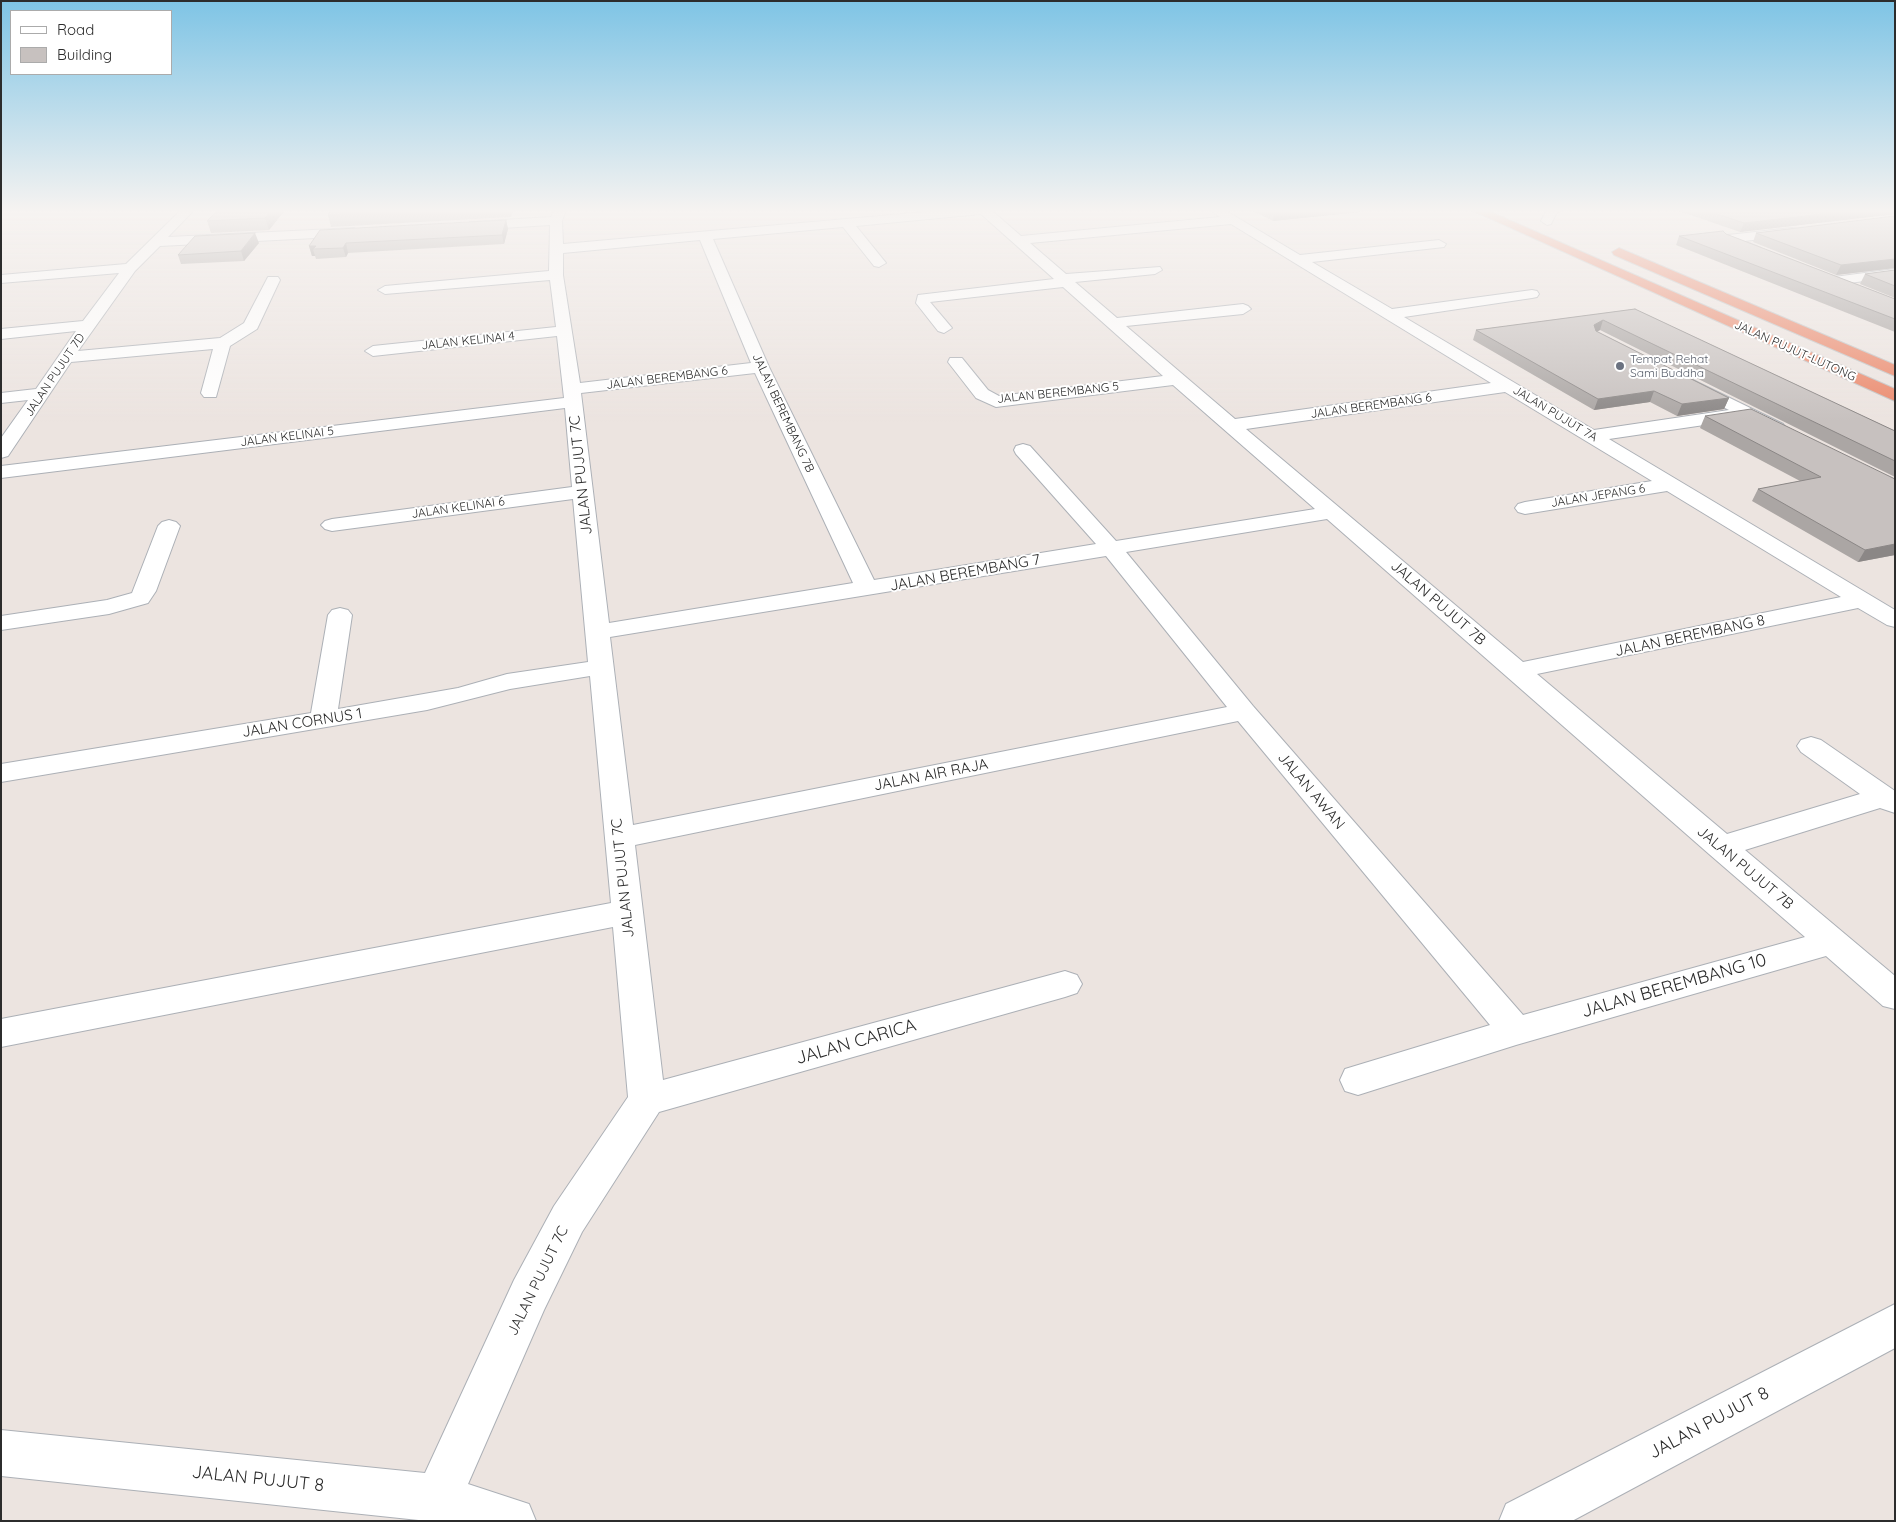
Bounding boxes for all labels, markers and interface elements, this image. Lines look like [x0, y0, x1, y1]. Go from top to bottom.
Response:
legend [10, 10, 172, 75]
text: Road [57, 20, 94, 39]
text: Building [57, 45, 112, 64]
street label: JALAN PUJUT-LUTONG [1732, 318, 1858, 384]
street label: JALAN KELINAI 4 [421, 329, 515, 353]
street label: JALAN PUJUT 7D [22, 331, 88, 419]
street label: JALAN BEREMBANG 7B [749, 351, 817, 475]
place label: Tempat Rehat Sami Buddha [1630, 352, 1708, 380]
marker: Tempat Rehat Sami Buddha [1614, 360, 1626, 372]
street label: JALAN BEREMBANG 6 [605, 363, 729, 393]
street label: JALAN BEREMBANG 5 [996, 379, 1120, 407]
street label: JALAN PUJUT 7A [1510, 383, 1600, 445]
street label: JALAN BEREMBANG 6 [1309, 390, 1433, 422]
street label: JALAN PUJUT 7C [566, 414, 596, 536]
street label: JALAN KELINAI 5 [239, 424, 335, 450]
street label: JALAN JEPANG 6 [1550, 481, 1646, 511]
street label: JALAN KELINAI 6 [410, 494, 506, 522]
street label: JALAN BEREMBANG 7 [888, 551, 1042, 595]
street label: JALAN PUJUT 7B [1387, 557, 1489, 649]
street label: JALAN BEREMBANG 8 [1613, 611, 1767, 661]
street label: JALAN CORNUS 1 [241, 705, 363, 741]
street label: JALAN AWAN [1274, 749, 1348, 833]
street label: JALAN AIR RAJA [872, 755, 990, 795]
street label: JALAN PUJUT 7C [608, 817, 638, 939]
street label: JALAN PUJUT 7B [1693, 822, 1797, 914]
street label: JALAN BEREMBANG 10 [1579, 949, 1769, 1023]
street label: JALAN CARICA [793, 1014, 919, 1070]
street label: JALAN PUJUT 7C [504, 1223, 572, 1339]
street label: JALAN PUJUT 8 [1645, 1382, 1773, 1464]
street label: JALAN PUJUT 8 [191, 1461, 325, 1497]

